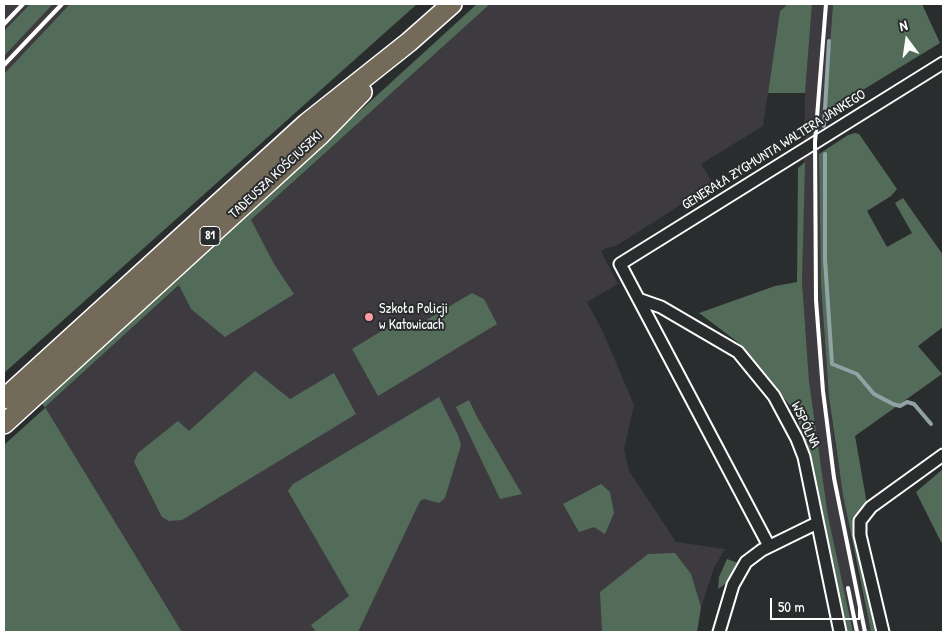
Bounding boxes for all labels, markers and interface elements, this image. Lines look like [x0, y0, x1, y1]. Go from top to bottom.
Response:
north arrow [882, 15, 932, 65]
text: N [897, 15, 909, 35]
street label: GENERAŁA ZYGMUNTA WALTERA JANKEGO [679, 86, 869, 214]
street label: TADEUSZA KOŚCIUSZKI [226, 127, 326, 223]
road number: 81 [200, 227, 220, 246]
place label: Szkoła Policji w Katowicach [379, 301, 448, 334]
marker: Szkoła Policji w Katowicach [363, 311, 375, 323]
street label: WSPÓLNA [787, 399, 823, 451]
scale bar [772, 588, 862, 620]
text: 50 m [778, 596, 805, 617]

